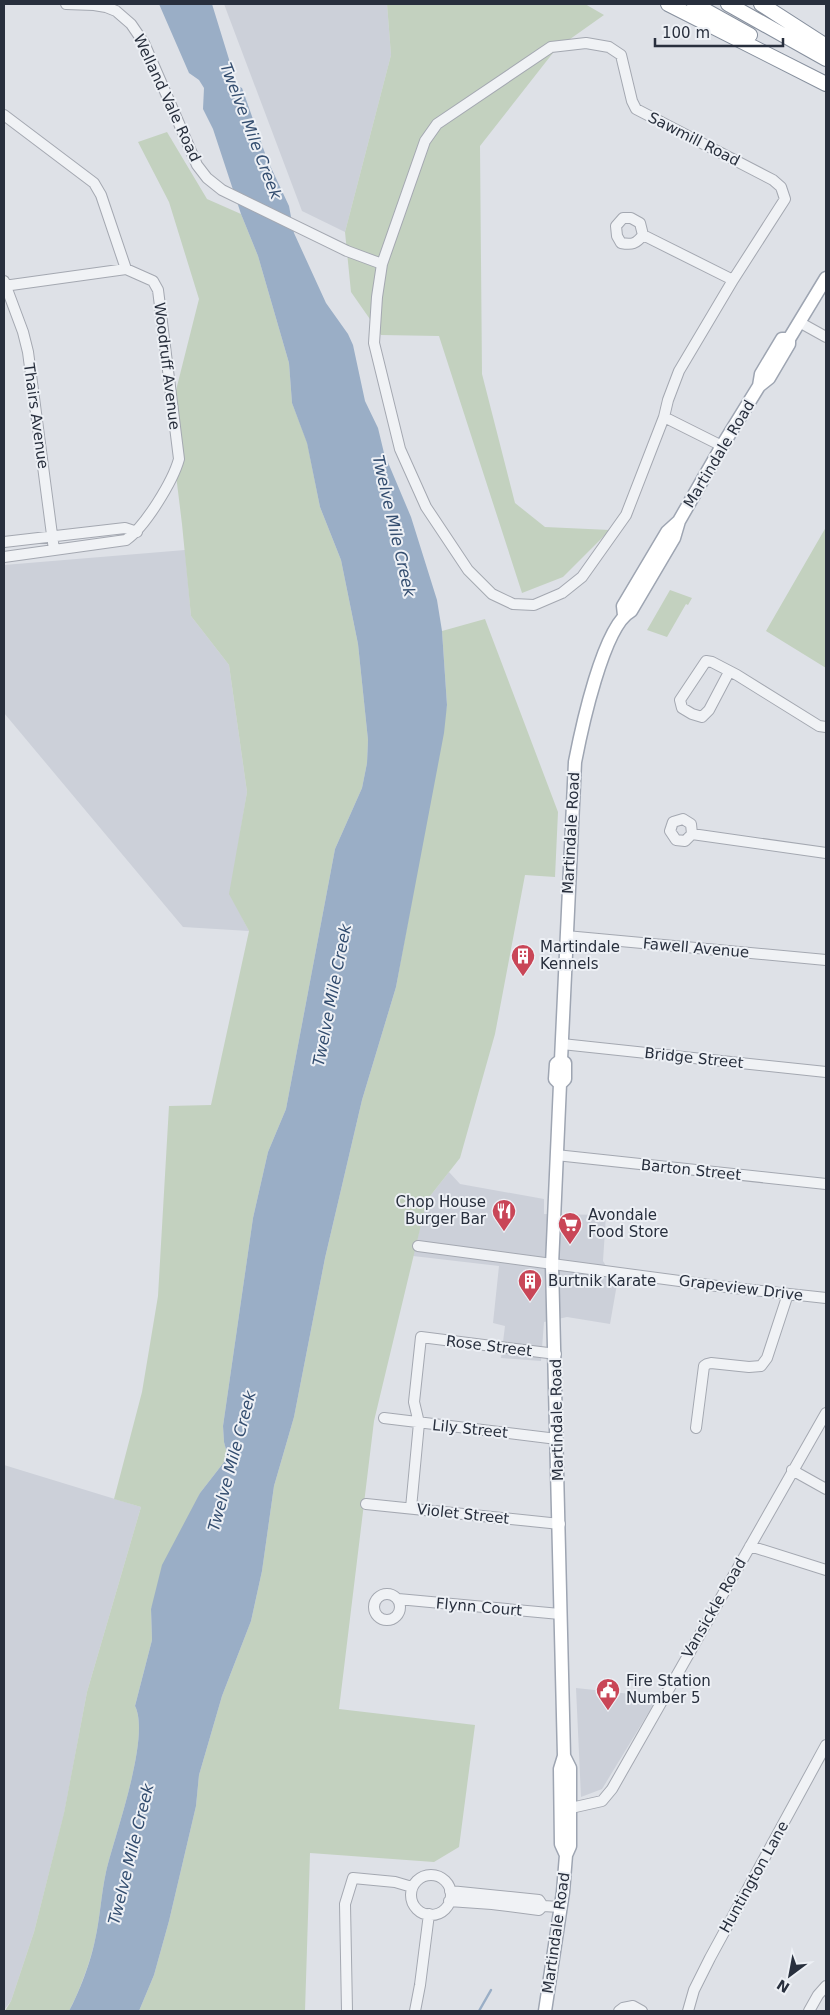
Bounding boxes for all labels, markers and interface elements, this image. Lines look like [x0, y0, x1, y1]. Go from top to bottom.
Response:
scale bar [655, 15, 782, 47]
text: 100 m [662, 24, 710, 42]
street label: Welland Vale Road [130, 31, 204, 165]
water label: Twelve Mile Creek [216, 60, 286, 203]
street label: Sawmill Road [645, 108, 743, 170]
street label: Woodruff Avenue [150, 301, 184, 431]
street label: Thairs Avenue [20, 361, 52, 470]
street label: Martindale Road [680, 397, 758, 511]
water label: Twelve Mile Creek [368, 453, 420, 599]
street label: Martindale Road [559, 771, 583, 895]
water label: Twelve Mile Creek [309, 922, 355, 1068]
street label: Fawell Avenue [642, 934, 750, 962]
place label: Martindale Kennels [540, 938, 620, 973]
building icon: Martindale Kennels [510, 943, 536, 977]
street label: Bridge Street [644, 1044, 744, 1072]
street label: Barton Street [640, 1156, 742, 1184]
place label: Chop House Burger Bar [396, 1193, 487, 1228]
restaurant icon: Chop House Burger Bar [491, 1198, 517, 1232]
place label: Avondale Food Store [588, 1206, 668, 1241]
supermarket icon: Avondale Food Store [557, 1211, 583, 1245]
building icon: Burtnik Karate [517, 1268, 543, 1302]
street label: Grapeview Drive [678, 1271, 804, 1305]
place label: Burtnik Karate [548, 1272, 656, 1290]
street label: Rose Street [445, 1332, 533, 1360]
street label: Martindale Road [547, 1359, 567, 1481]
water label: Twelve Mile Creek [204, 1388, 260, 1533]
street label: Lily Street [431, 1416, 509, 1442]
street label: Violet Street [416, 1500, 510, 1528]
street label: Vansickle Road [678, 1555, 750, 1661]
street label: Flynn Court [435, 1594, 523, 1620]
place label: Fire Station Number 5 [626, 1672, 711, 1707]
public building icon: Fire Station Number 5 [595, 1677, 621, 1711]
water label: Twelve Mile Creek [104, 1781, 158, 1926]
street label: Huntington Lane [716, 1818, 792, 1936]
street label: Martindale Road [539, 1871, 573, 1995]
north arrow [765, 1950, 815, 2000]
text: N [774, 1976, 792, 1996]

